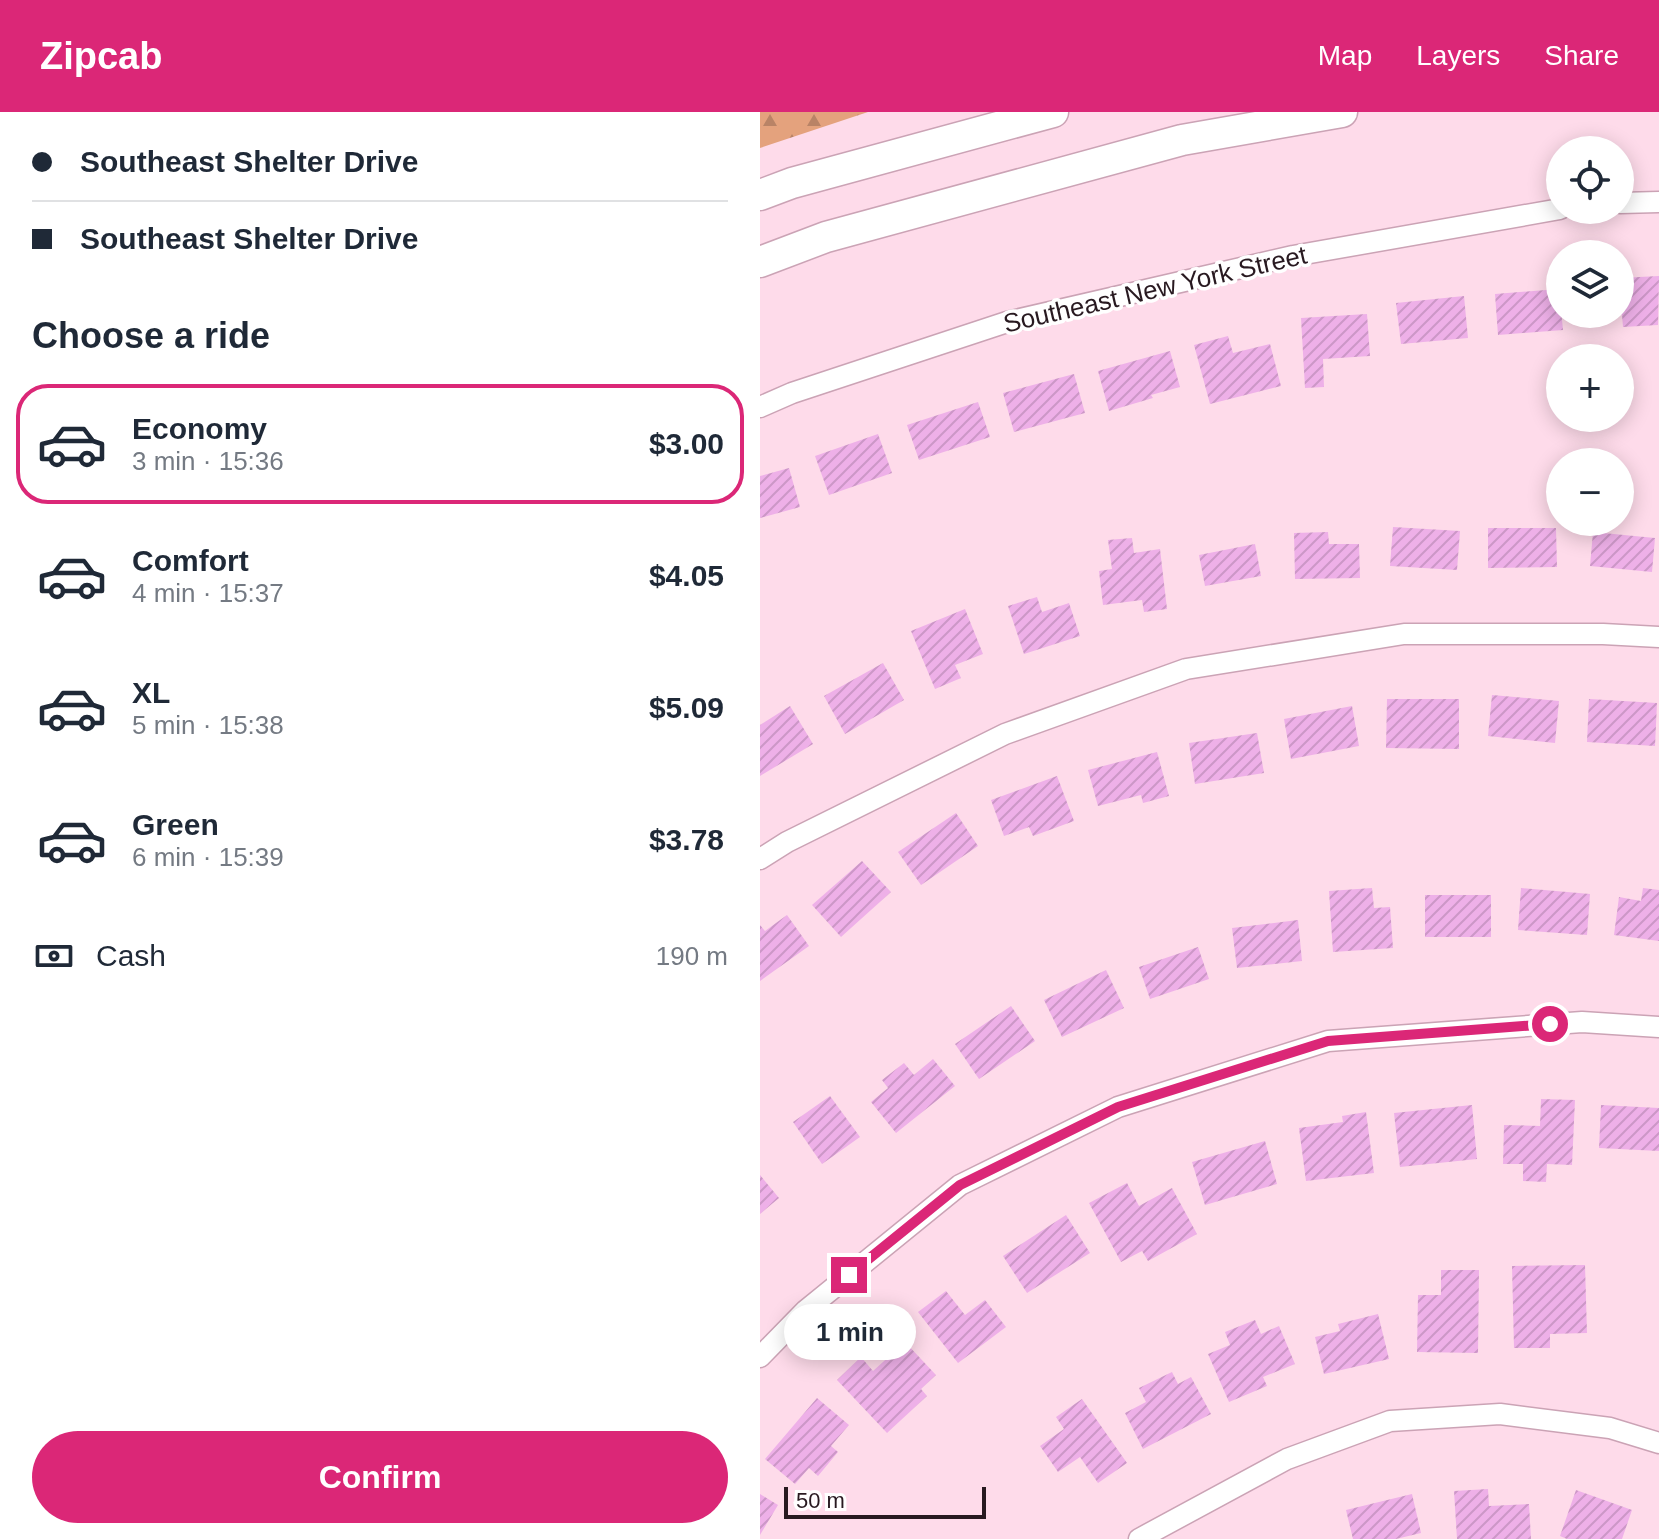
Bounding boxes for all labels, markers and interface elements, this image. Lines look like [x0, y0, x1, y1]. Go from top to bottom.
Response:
text: Zipcab [40, 35, 162, 77]
text: Map [1318, 40, 1372, 71]
text: Layers [1416, 40, 1500, 71]
text: Share [1544, 40, 1619, 71]
map controls [1546, 136, 1634, 536]
button: locate [1546, 136, 1634, 224]
text: Southeast Shelter Drive [80, 145, 418, 178]
text: Southeast Shelter Drive [80, 222, 418, 255]
street label: Southeast New York Street [1000, 239, 1311, 339]
button: layers [1546, 240, 1634, 328]
text: Choose a ride [32, 315, 270, 356]
button: + [1546, 344, 1634, 432]
icon: car [36, 408, 108, 480]
text: Economy [132, 412, 267, 445]
text: $3.00 [649, 427, 724, 460]
text: 3 min · 15:36 [132, 446, 284, 476]
button: − [1546, 448, 1634, 536]
icon: car [36, 540, 108, 612]
text: Comfort [132, 544, 249, 577]
text: $4.05 [649, 559, 724, 592]
text: 4 min · 15:37 [132, 578, 284, 608]
icon: car [36, 672, 108, 744]
text: XL [132, 676, 170, 709]
text: $5.09 [649, 691, 724, 724]
text: 5 min · 15:38 [132, 710, 284, 740]
icon: car [36, 804, 108, 876]
text: Green [132, 808, 219, 841]
text: $3.78 [649, 823, 724, 856]
text: 6 min · 15:39 [132, 842, 284, 872]
icon: cash [32, 934, 76, 978]
text: Cash [96, 939, 166, 972]
text: 190 m [656, 941, 728, 971]
route start [1532, 1006, 1568, 1042]
route end [831, 1257, 867, 1293]
callout: 1 min [783, 1303, 915, 1359]
text: 1 min [816, 1317, 884, 1347]
button: Confirm [32, 1431, 728, 1523]
scale bar [784, 1483, 986, 1519]
text: 50 m [796, 1488, 845, 1513]

